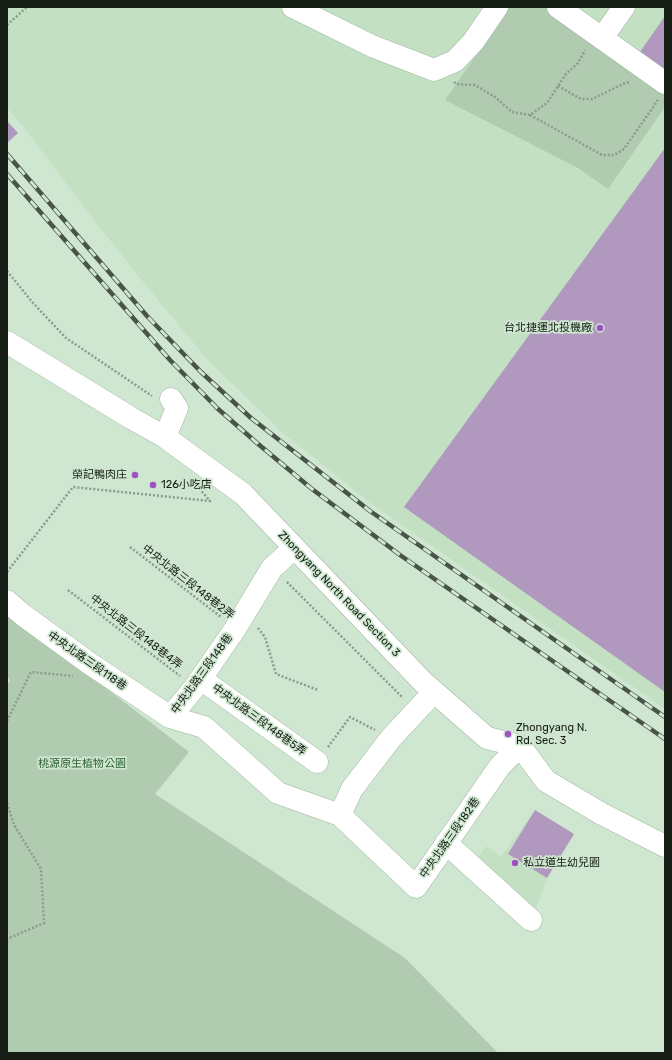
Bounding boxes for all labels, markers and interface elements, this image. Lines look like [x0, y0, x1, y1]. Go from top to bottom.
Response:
place label: 台北捷運北投機廠 [504, 321, 592, 335]
marker: 台北捷運北投機廠 [595, 323, 605, 333]
place label: 榮記鴨肉庄 [72, 468, 127, 482]
marker: 榮記鴨肉庄 [130, 470, 140, 480]
place label: 126小吃店 [161, 478, 212, 492]
marker: 126小吃店 [148, 480, 158, 490]
street label: Zhongyang North Road Section 3 [275, 528, 403, 660]
street label: 中央北路三段148巷2弄 [139, 542, 237, 622]
street label: 中央北路三段148巷4弄 [87, 592, 185, 672]
street label: 中央北路三段118巷 [45, 629, 129, 693]
street label: 中央北路三段148巷 [169, 631, 235, 717]
street label: 中央北路三段148巷5弄 [209, 681, 309, 759]
place label: Zhongyang N. Rd. Sec. 3 [516, 721, 587, 747]
marker: Zhongyang N. Rd. Sec. 3 [503, 729, 513, 739]
park label: 桃源原生植物公園 [38, 757, 126, 771]
street label: 中央北路三段182巷 [417, 795, 483, 881]
place label: 私立道生幼兒園 [523, 856, 600, 870]
marker: 私立道生幼兒園 [510, 858, 520, 868]

